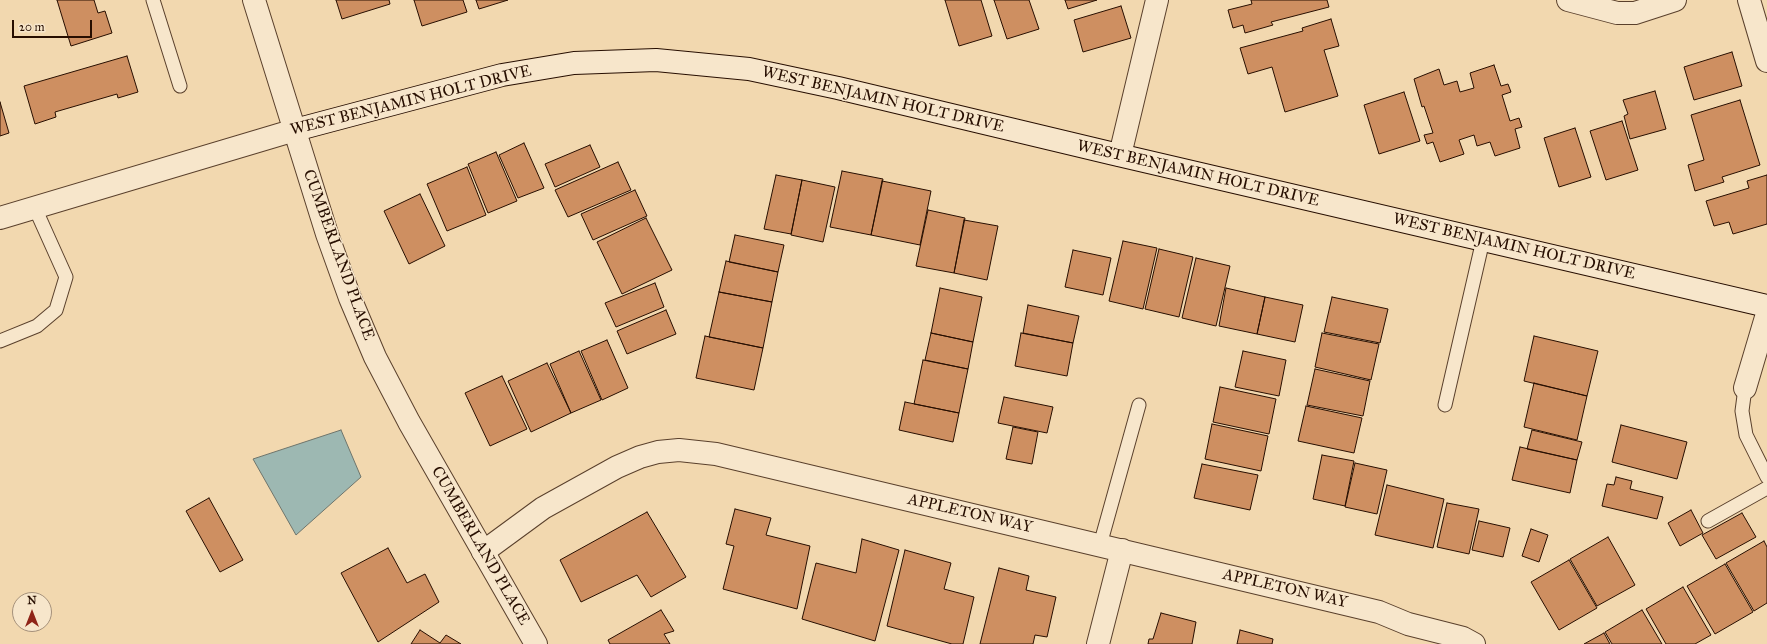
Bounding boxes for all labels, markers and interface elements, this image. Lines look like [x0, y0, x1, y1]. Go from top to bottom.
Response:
scale bar [14, 12, 94, 38]
text: 20 m [19, 20, 45, 34]
street label: WEST BENJAMIN HOLT DRIVE [288, 62, 534, 140]
street label: WEST BENJAMIN HOLT DRIVE [760, 63, 1006, 137]
street label: WEST BENJAMIN HOLT DRIVE [1075, 137, 1321, 211]
street label: CUMBERLAND PLACE [298, 167, 378, 343]
street label: WEST BENJAMIN HOLT DRIVE [1391, 210, 1637, 284]
street label: CUMBERLAND PLACE [427, 463, 533, 629]
street label: APPLETON WAY [906, 490, 1034, 538]
street label: APPLETON WAY [1221, 565, 1349, 613]
north arrow [12, 592, 52, 632]
text: N [27, 594, 37, 607]

